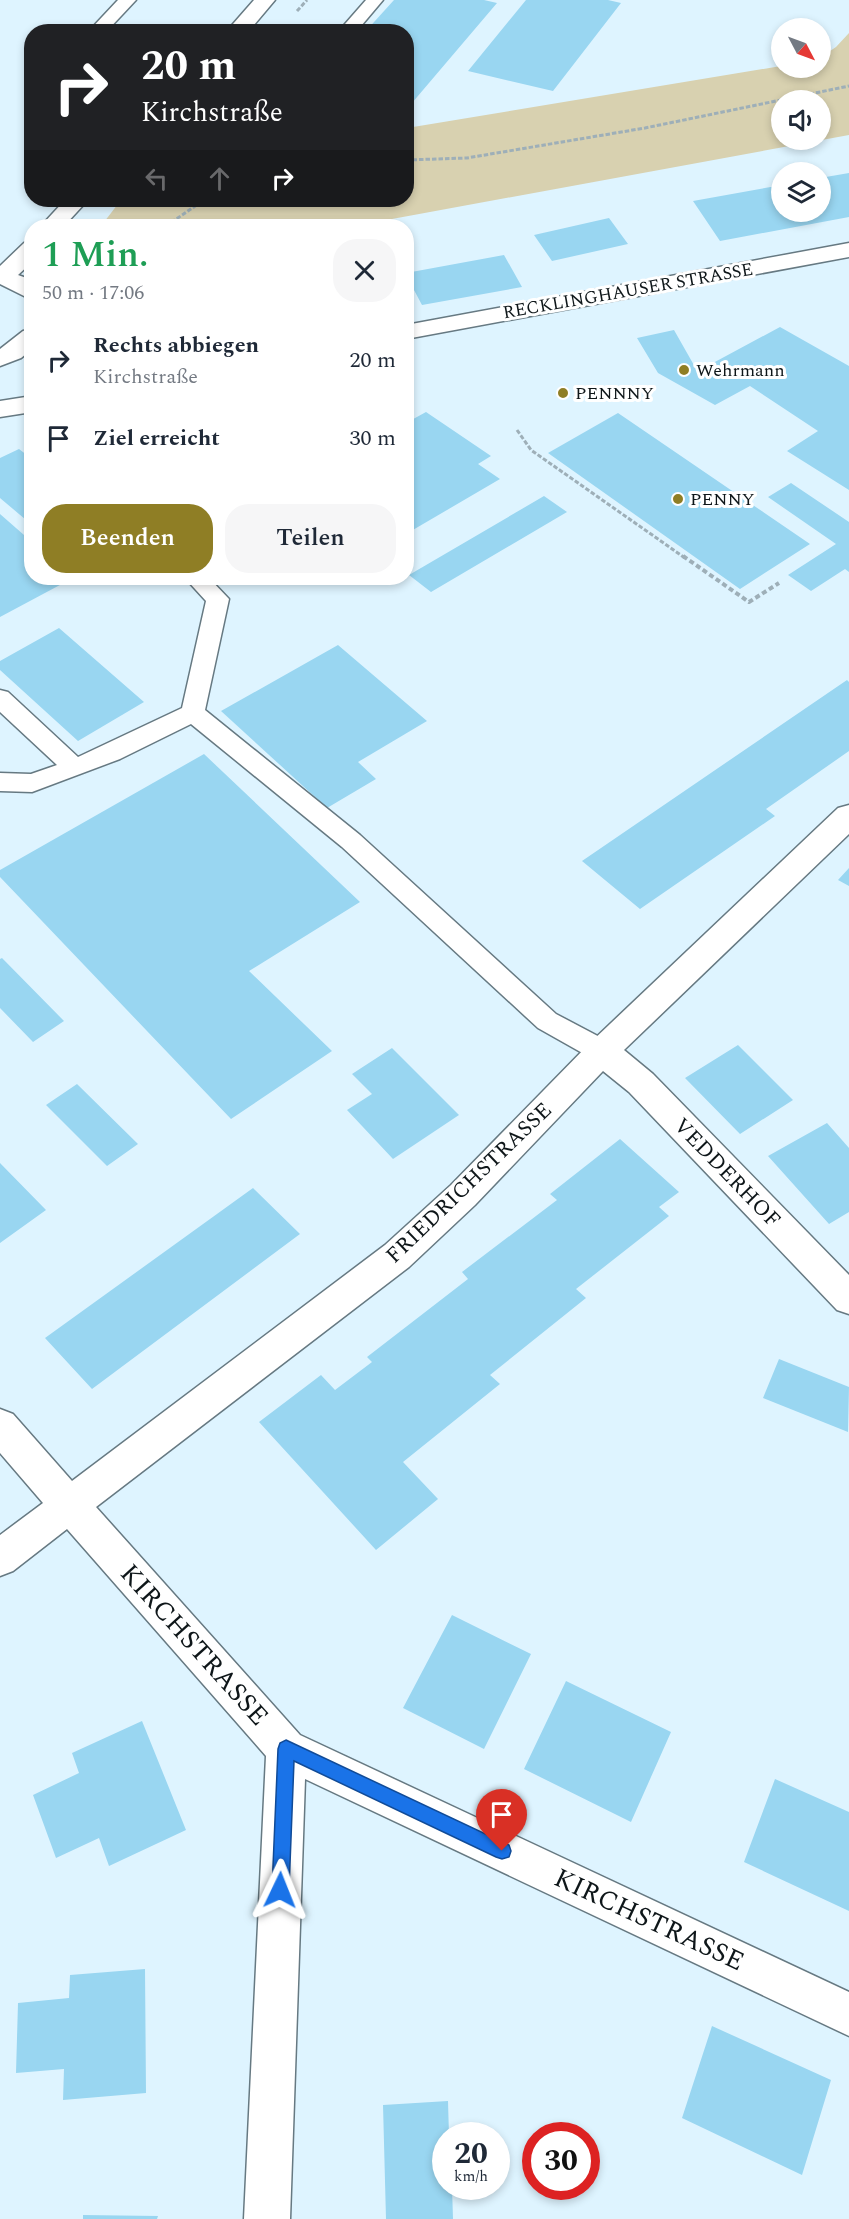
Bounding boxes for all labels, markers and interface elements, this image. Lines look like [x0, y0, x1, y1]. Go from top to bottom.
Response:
north arrow [771, 18, 831, 78]
map controls [771, 18, 831, 222]
text: 20 m [141, 35, 236, 98]
icon: right [42, 48, 120, 126]
button: sound [771, 90, 831, 150]
text: Kirchstraße [141, 92, 283, 134]
icon: left [140, 162, 173, 195]
icon: ahead [203, 162, 236, 195]
icon: right [266, 162, 299, 195]
button: layers [771, 162, 831, 222]
text: 1 Min. [42, 228, 148, 283]
button: close [333, 239, 396, 302]
street label: RECKLINGHAUSER STRASSE [501, 256, 755, 326]
text: 50 m · 17:06 [42, 278, 144, 308]
text: Rechts abbiegen [93, 329, 259, 362]
icon: right [42, 344, 75, 377]
text: 20 m [350, 344, 396, 377]
place label: Wehrmann [696, 357, 785, 384]
text: Kirchstraße [93, 362, 198, 392]
marker: Wehrmann [677, 363, 691, 377]
place label: PENNNY [575, 380, 654, 407]
marker: PENNNY [556, 386, 570, 400]
icon: arrive [42, 422, 75, 455]
text: Ziel erreicht [93, 422, 220, 455]
text: 30 m [350, 422, 396, 455]
place label: PENNY [690, 486, 755, 513]
marker: PENNY [671, 492, 685, 506]
button: Beenden [42, 504, 213, 573]
button: Teilen [225, 504, 396, 573]
street label: FRIEDRICHSTRASSE [378, 1095, 560, 1271]
street label: VEDDERHOF [666, 1110, 788, 1236]
street label: KIRCHSTRASSE [109, 1554, 279, 1736]
pin [476, 1789, 527, 1851]
icon: arrive [485, 1798, 518, 1831]
street label: KIRCHSTRASSE [547, 1857, 751, 1983]
position arrow [248, 1858, 312, 1922]
speed limit sign: 30 [522, 2122, 600, 2200]
text: 20 [454, 2131, 488, 2177]
text: km/h [454, 2165, 488, 2188]

